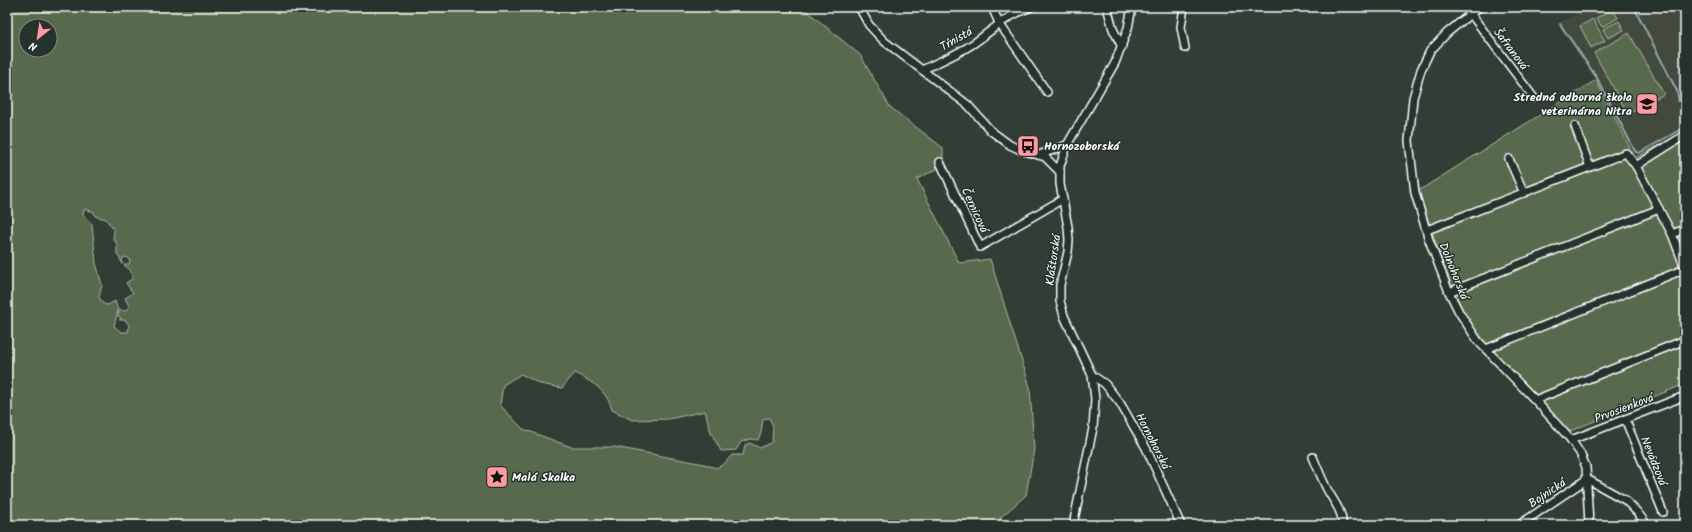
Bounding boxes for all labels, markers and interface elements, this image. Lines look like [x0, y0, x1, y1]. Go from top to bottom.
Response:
north arrow [18, 18, 58, 58]
street label: Tŕnistá [936, 22, 977, 56]
street label: Šafranová [1488, 24, 1534, 75]
text: N [26, 36, 41, 55]
place label: Stredná odborná škola veterinárna Nitra [1513, 88, 1632, 121]
school or university icon: Stredná odborná škola veterinárna Nitra [1634, 91, 1660, 117]
bus stop icon: Hornozoborská [1015, 133, 1041, 159]
place label: Hornozoborská [1044, 137, 1121, 156]
street label: Černicová [956, 184, 994, 237]
street label: Kláštorská [1041, 232, 1067, 287]
street label: Dolnohorská [1433, 240, 1474, 304]
street label: Prvosienková [1592, 388, 1658, 429]
street label: Hornohorská [1130, 410, 1176, 474]
street label: Nevädzová [1635, 434, 1673, 490]
place icon: Malá Skalka [484, 464, 510, 490]
place label: Malá Skalka [512, 468, 575, 487]
street label: Bojnická [1525, 473, 1571, 513]

